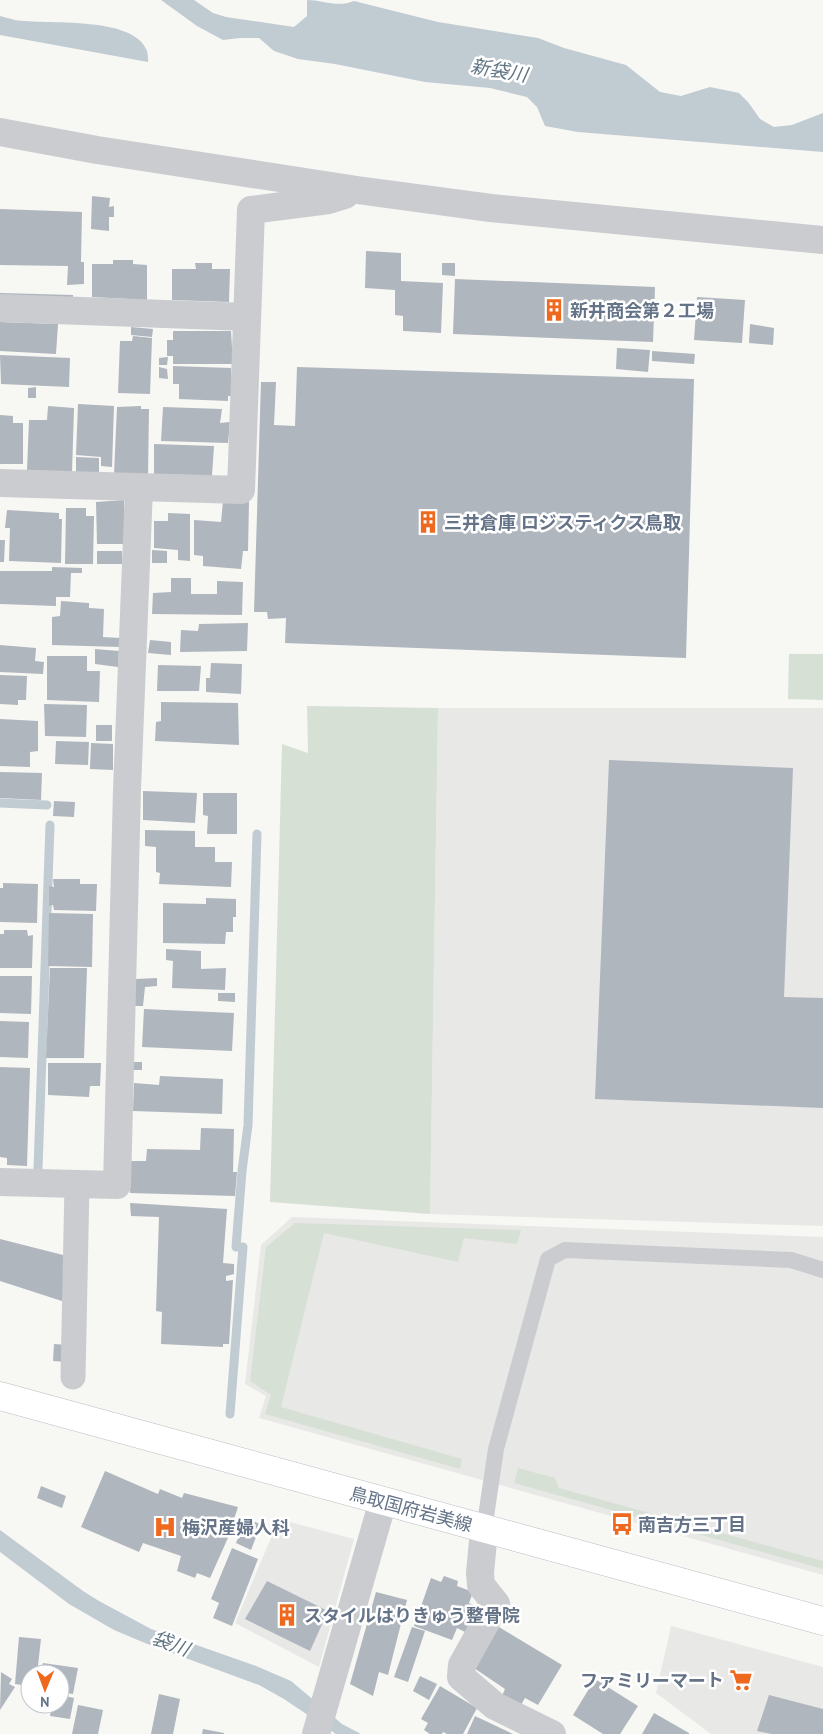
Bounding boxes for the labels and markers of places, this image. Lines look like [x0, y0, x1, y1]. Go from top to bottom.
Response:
building icon: 新井商会第２工場 [541, 297, 567, 323]
place label: 新井商会第２工場 [570, 299, 714, 322]
building icon: 三井倉庫 ロジスティクス鳥取 [415, 509, 441, 535]
place label: 三井倉庫 ロジスティクス鳥取 [444, 511, 681, 534]
bus stop icon: 南吉方三丁目 [609, 1511, 635, 1537]
place label: 南吉方三丁目 [638, 1513, 746, 1536]
hospital icon: 梅沢産婦人科 [152, 1514, 178, 1540]
place label: 梅沢産婦人科 [182, 1516, 290, 1539]
building icon: スタイルはりきゅう整骨院 [274, 1602, 300, 1628]
place label: スタイルはりきゅう整骨院 [304, 1604, 520, 1627]
supermarket icon: ファミリーマート [728, 1667, 754, 1693]
place label: ファミリーマート [580, 1669, 724, 1692]

